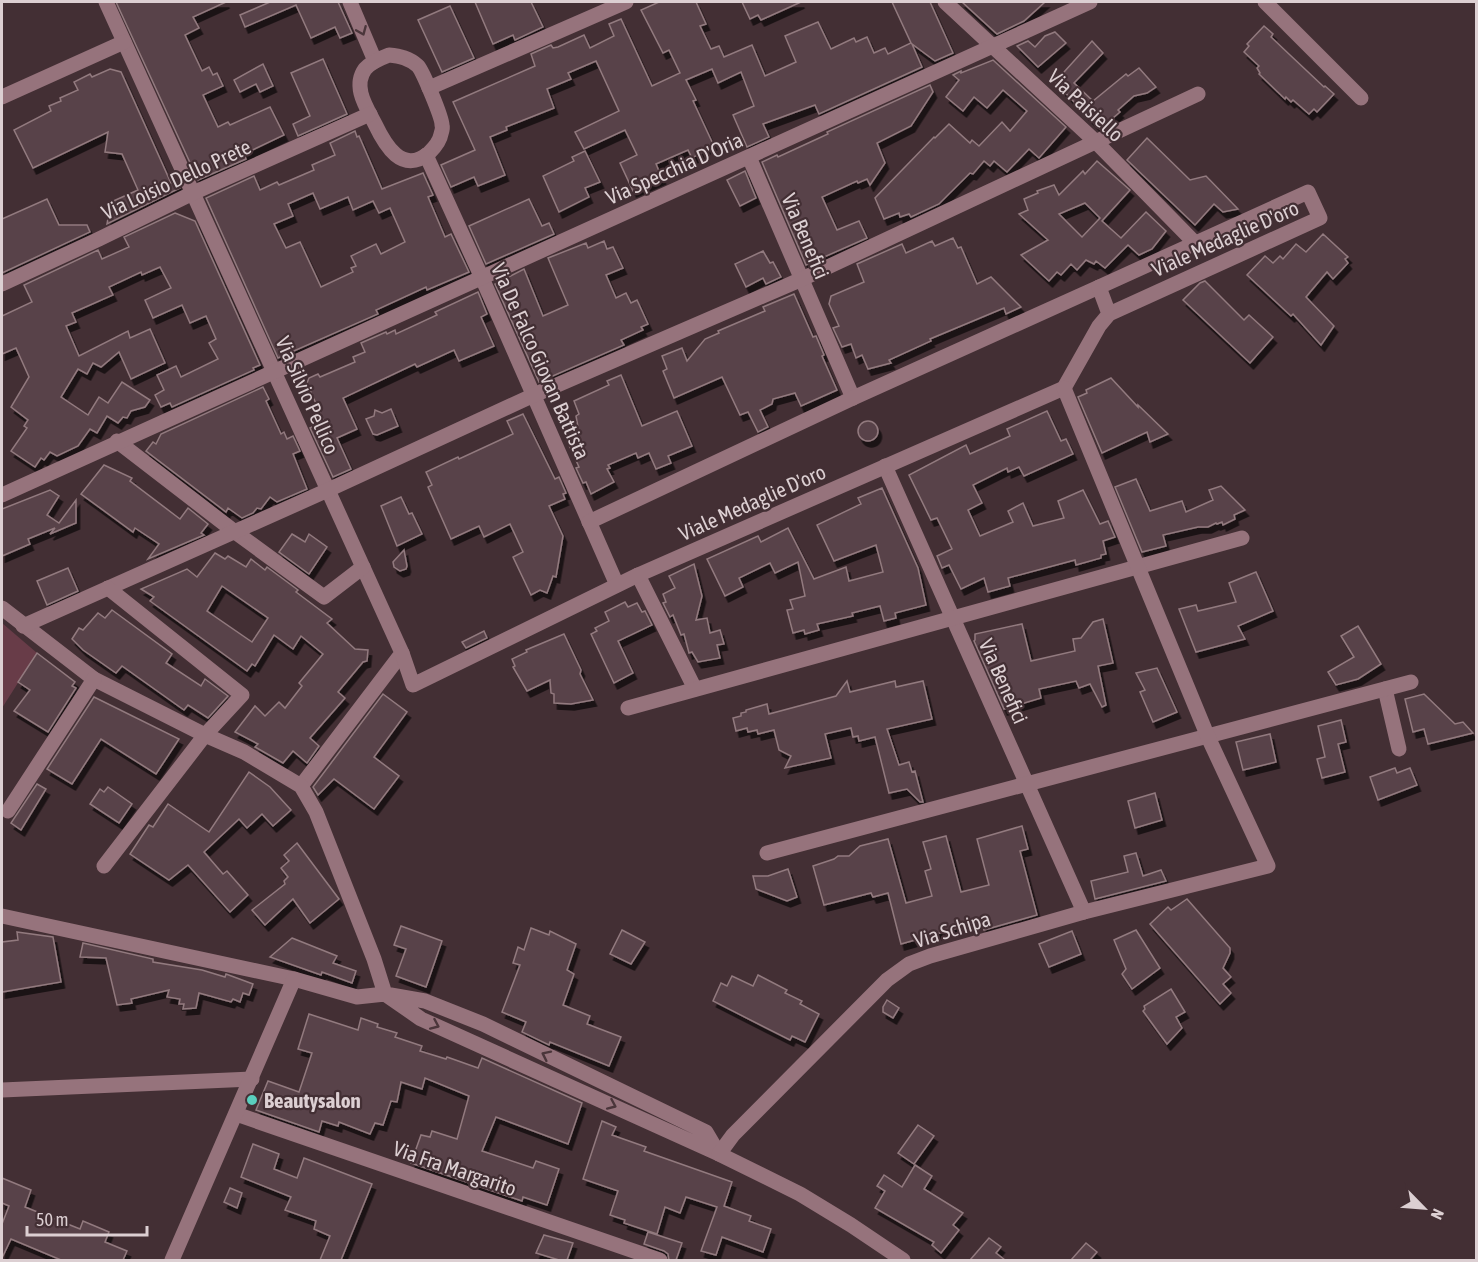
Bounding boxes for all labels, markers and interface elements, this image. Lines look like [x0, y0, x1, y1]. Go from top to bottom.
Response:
one-way arrow [355, 25, 367, 36]
street label: Via Paisiello [1043, 64, 1129, 146]
street label: Via Specchia D'Oria [602, 127, 746, 209]
street label: Via Loisio Dello Prete [98, 134, 254, 224]
street label: Via Benefici [777, 190, 835, 282]
street label: Viale Medaglie D'oro [1148, 195, 1302, 281]
street label: Via De Falco Giovan Battista [487, 259, 595, 463]
street label: Via Silvio Pellico [271, 332, 345, 458]
street label: Viale Medaglie D'oro [675, 459, 829, 545]
street label: Via Benefici [975, 635, 1033, 727]
street label: Via Schipa [911, 906, 993, 952]
one-way arrow [428, 1018, 439, 1030]
one-way arrow [541, 1050, 552, 1062]
place label: Beautysalon [264, 1088, 361, 1112]
marker: Beautysalon [245, 1093, 259, 1107]
one-way arrow [606, 1098, 617, 1110]
street label: Via Fra Margarito [390, 1136, 520, 1200]
north arrow [1394, 1178, 1454, 1238]
scale bar [27, 1199, 147, 1237]
text: N [1427, 1206, 1448, 1222]
text: 50 m [36, 1209, 68, 1230]

